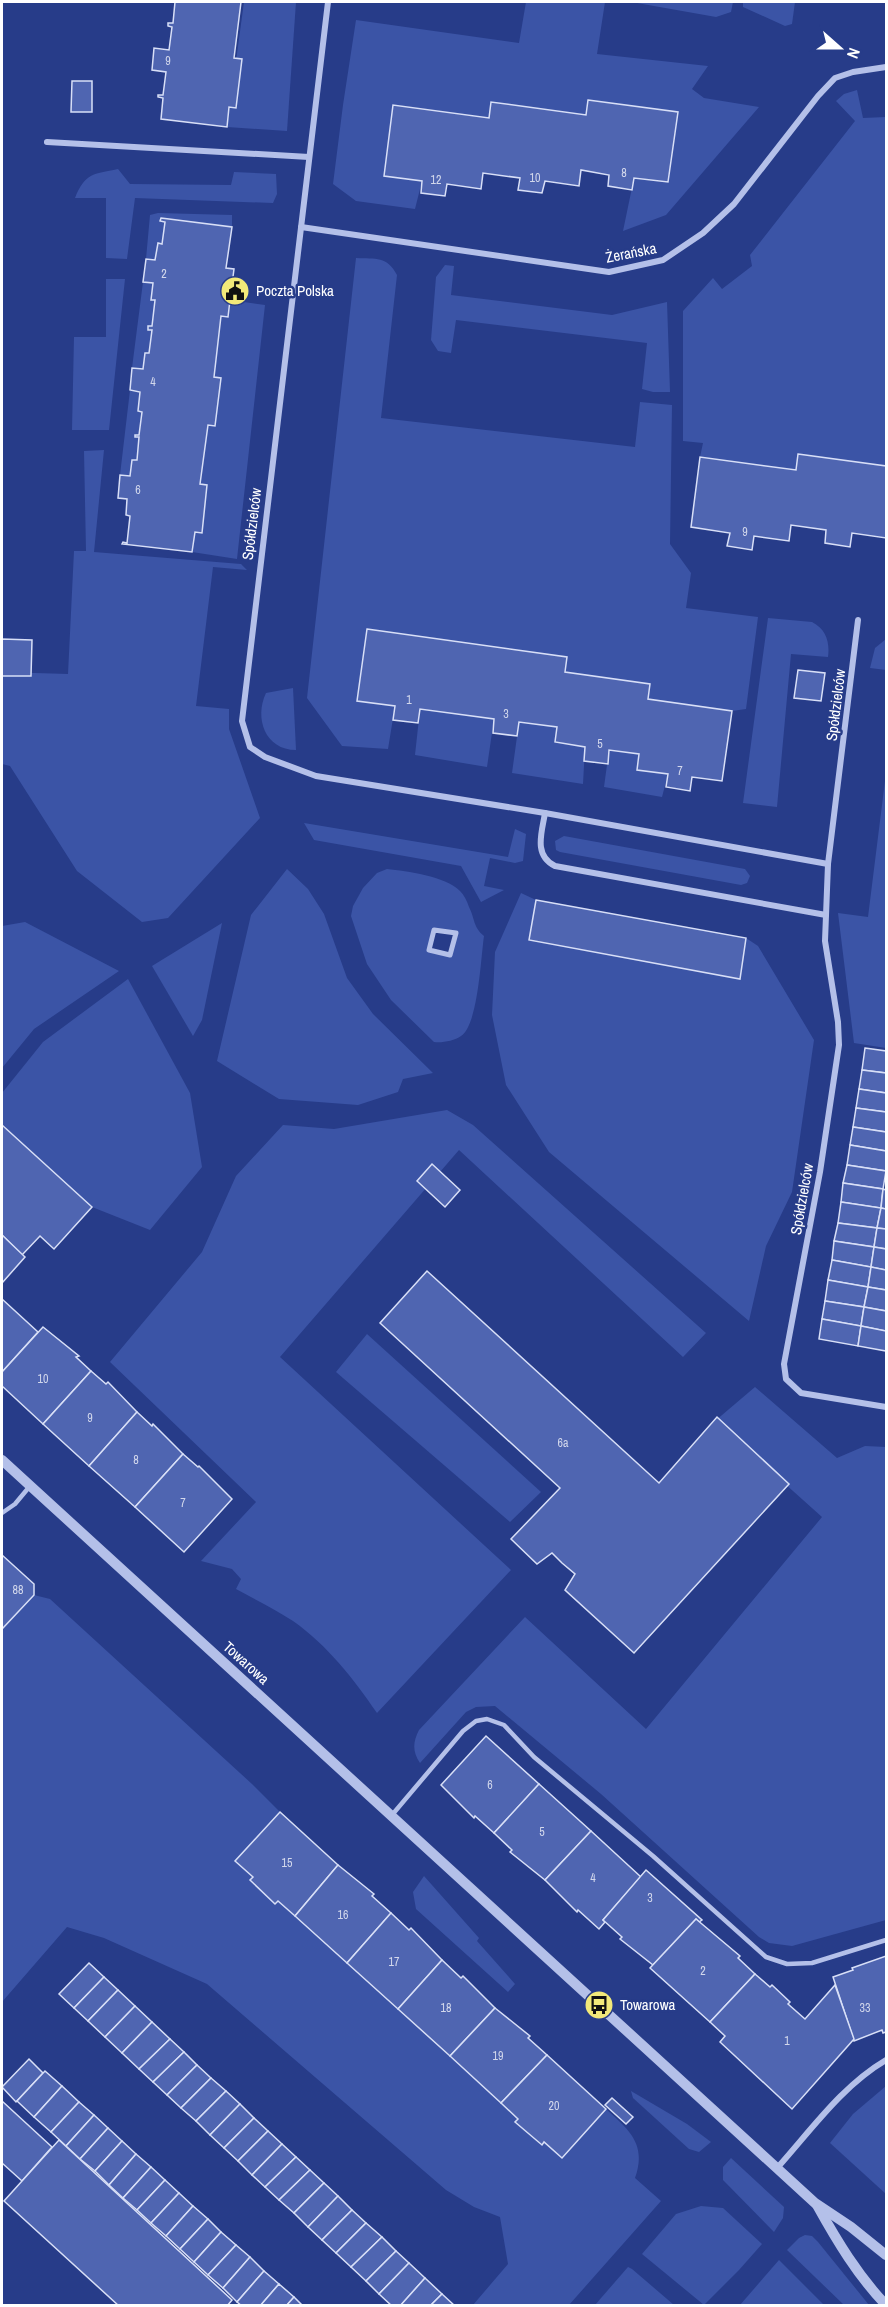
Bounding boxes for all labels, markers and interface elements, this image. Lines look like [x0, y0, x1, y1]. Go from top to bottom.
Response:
north arrow [810, 18, 870, 78]
text: N [842, 45, 866, 62]
house number: 9 [165, 53, 171, 69]
house number: 8 [621, 165, 627, 181]
house number: 10 [530, 170, 540, 186]
house number: 12 [431, 172, 441, 188]
street label: Żerańska [604, 237, 658, 268]
house number: 2 [161, 266, 167, 282]
public building icon: Poczta Polska [219, 275, 251, 307]
place label: Poczta Polska [256, 280, 334, 301]
house number: 4 [150, 374, 156, 390]
house number: 6 [135, 482, 141, 498]
street label: Spółdzielców [237, 487, 266, 561]
house number: 9 [742, 524, 748, 540]
street label: Spółdzielców [821, 668, 850, 742]
house number: 1 [406, 692, 412, 708]
house number: 3 [503, 706, 509, 722]
house number: 5 [597, 736, 603, 752]
house number: 7 [677, 763, 683, 779]
street label: Spółdzielców [785, 1161, 818, 1236]
house number: 10 [38, 1371, 48, 1387]
house number: 9 [87, 1410, 93, 1426]
house number: 6a [558, 1435, 569, 1451]
house number: 8 [133, 1452, 139, 1468]
house number: 7 [180, 1495, 186, 1511]
house number: 88 [13, 1582, 23, 1598]
street label: Towarowa [219, 1636, 274, 1689]
house number: 6 [487, 1777, 493, 1793]
house number: 5 [539, 1824, 545, 1840]
house number: 15 [282, 1855, 293, 1871]
house number: 4 [590, 1870, 596, 1886]
house number: 3 [647, 1890, 653, 1906]
house number: 16 [338, 1907, 348, 1923]
house number: 17 [389, 1954, 400, 1970]
house number: 2 [700, 1963, 706, 1979]
bus stop icon: Towarowa [583, 1989, 615, 2021]
place label: Towarowa [620, 1994, 676, 2015]
house number: 18 [441, 2000, 451, 2016]
house number: 33 [860, 2000, 870, 2016]
house number: 1 [784, 2033, 790, 2049]
house number: 19 [493, 2048, 503, 2064]
house number: 20 [549, 2098, 559, 2114]

